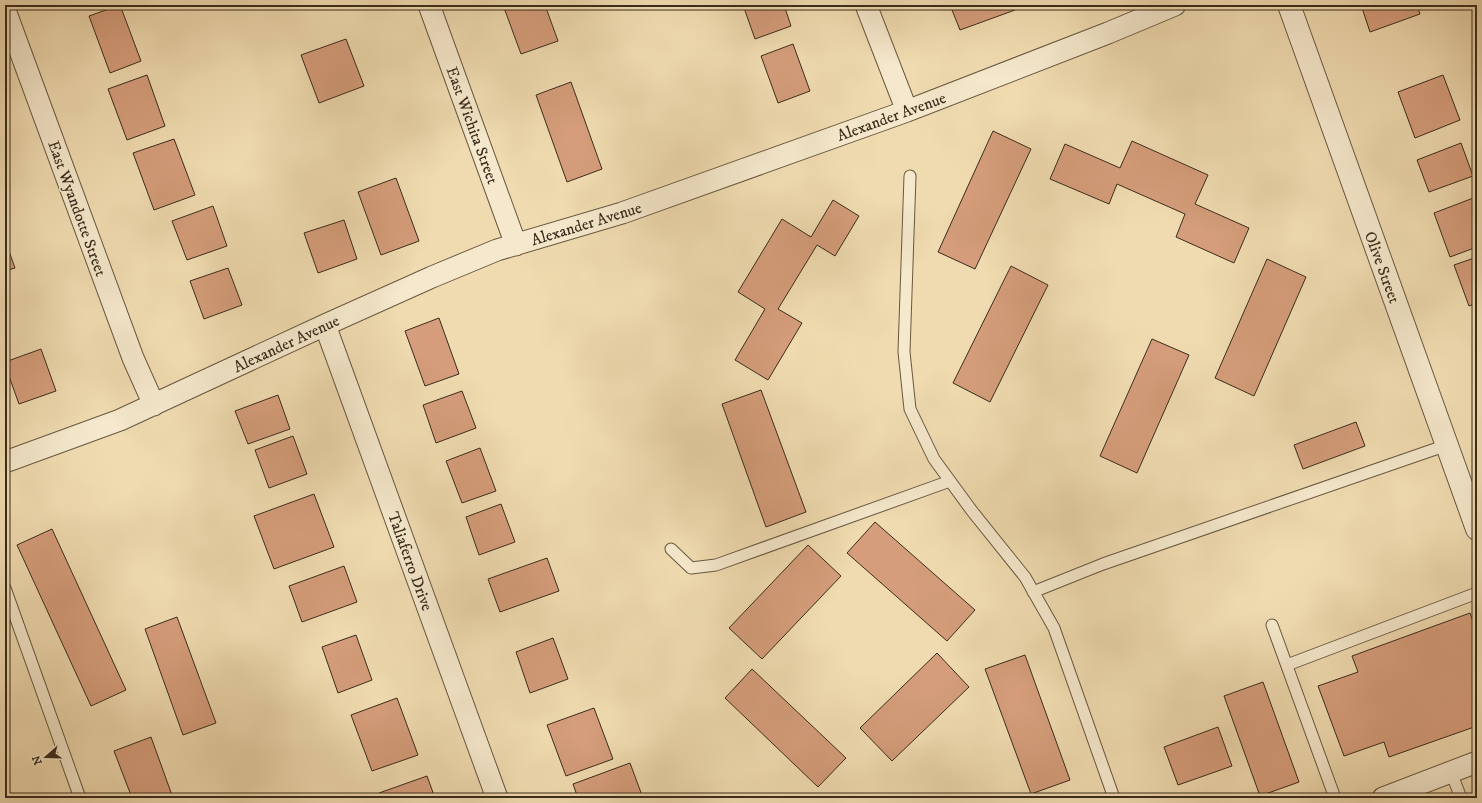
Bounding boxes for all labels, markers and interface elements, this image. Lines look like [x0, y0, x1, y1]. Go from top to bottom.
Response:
street label: East Wichita Street [442, 64, 503, 187]
street label: Alexander Avenue [834, 88, 949, 146]
street label: East Wyandotte Street [43, 138, 111, 279]
street label: Alexander Avenue [529, 198, 644, 250]
street label: Olive Street [1360, 229, 1404, 306]
street label: Alexander Avenue [230, 310, 343, 377]
street label: Taliaferro Drive [383, 509, 437, 614]
north arrow [26, 737, 66, 777]
text: N [29, 753, 46, 767]

